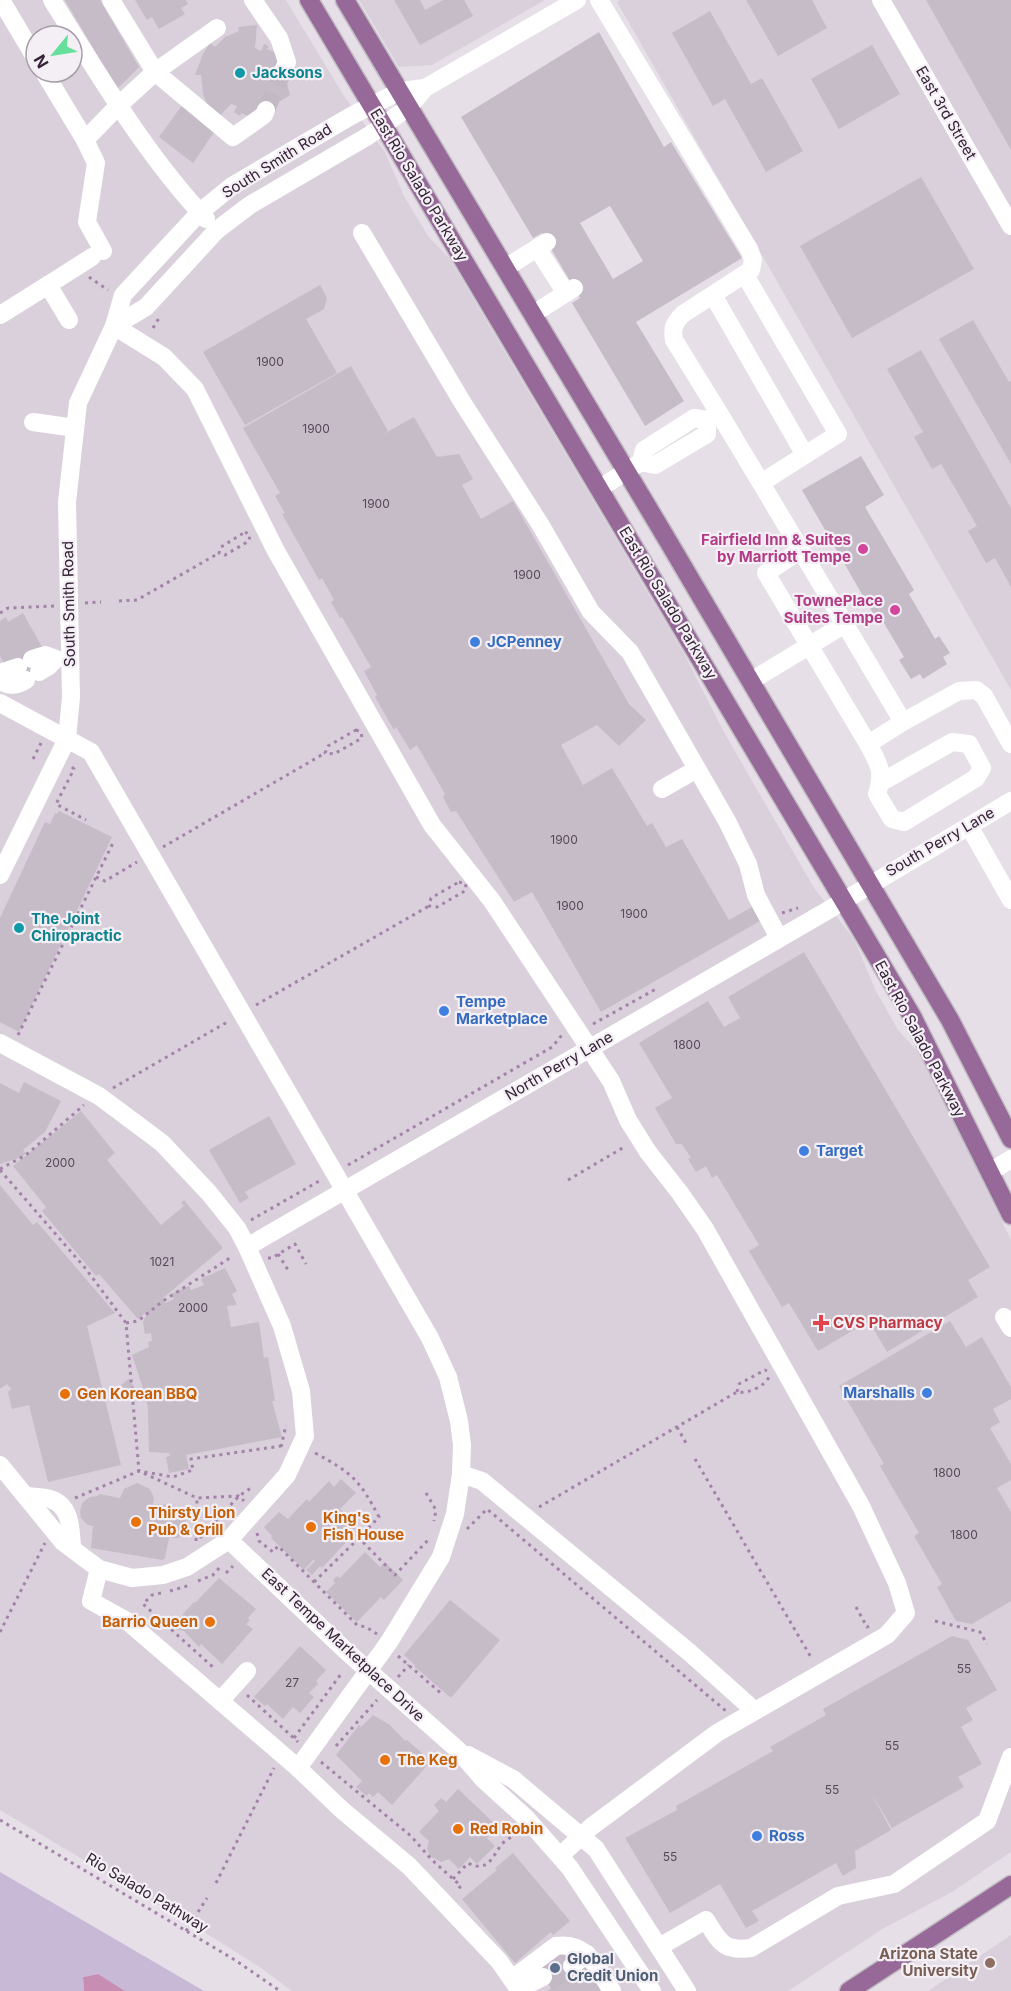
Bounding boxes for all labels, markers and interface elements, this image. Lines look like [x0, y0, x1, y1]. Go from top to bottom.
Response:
north arrow [24, 24, 84, 84]
text: N [29, 51, 53, 72]
place label: Jacksons [252, 63, 322, 82]
street label: East 3rd Street [912, 63, 981, 163]
marker: Jacksons [233, 66, 247, 80]
street label: East Rio Salado Parkway [366, 105, 473, 265]
street label: South Smith Road [218, 119, 335, 202]
house number: 1900 [256, 354, 284, 369]
house number: 1900 [302, 421, 330, 436]
house number: 1900 [362, 496, 390, 511]
street label: East Rio Salado Parkway [615, 523, 722, 683]
place label: Fairfield Inn & Suites by Marriott Tempe [701, 530, 851, 566]
street label: South Smith Road [58, 541, 79, 667]
marker: Fairfield Inn & Suites by Marriott Tempe [856, 542, 870, 556]
house number: 1900 [513, 567, 541, 582]
place label: TownePlace Suites Tempe [784, 591, 883, 627]
marker: TownePlace Suites Tempe [888, 603, 902, 617]
place label: JCPenney [487, 632, 562, 651]
marker: JCPenney [468, 635, 482, 649]
street label: South Perry Lane [882, 803, 998, 880]
house number: 1900 [550, 832, 578, 847]
house number: 1900 [556, 898, 584, 913]
house number: 1900 [620, 906, 648, 921]
place label: The Joint Chiropractic [31, 909, 122, 945]
marker: The Joint Chiropractic [12, 921, 26, 935]
street label: East Rio Salado Parkway [871, 957, 970, 1121]
place label: Tempe Marketplace [456, 992, 548, 1028]
marker: Tempe Marketplace [437, 1004, 451, 1018]
street label: North Perry Lane [501, 1027, 616, 1104]
house number: 1800 [673, 1037, 701, 1052]
place label: Target [816, 1141, 864, 1160]
marker: Target [797, 1144, 811, 1158]
house number: 2000 [45, 1155, 75, 1170]
house number: 1021 [150, 1254, 174, 1269]
house number: 2000 [178, 1300, 208, 1315]
place label: CVS Pharmacy [833, 1313, 943, 1332]
marker: CVS Pharmacy [814, 1316, 828, 1330]
place label: Marshalls [843, 1383, 915, 1402]
place label: Gen Korean BBQ [77, 1384, 197, 1403]
marker: Marshalls [920, 1386, 934, 1400]
marker: Gen Korean BBQ [58, 1387, 72, 1401]
house number: 1800 [933, 1465, 961, 1480]
place label: Thirsty Lion Pub & Grill [148, 1503, 235, 1539]
place label: King's Fish House [323, 1508, 404, 1544]
marker: Thirsty Lion Pub & Grill [129, 1515, 143, 1529]
marker: King's Fish House [304, 1520, 318, 1534]
house number: 1800 [950, 1527, 978, 1542]
street label: East Tempe Marketplace Drive [258, 1564, 429, 1725]
place label: Barrio Queen [102, 1612, 198, 1631]
marker: Barrio Queen [203, 1615, 217, 1629]
house number: 55 [957, 1661, 971, 1676]
house number: 27 [285, 1675, 299, 1690]
house number: 55 [885, 1738, 899, 1753]
place label: The Keg [397, 1750, 457, 1769]
marker: The Keg [378, 1753, 392, 1767]
house number: 55 [825, 1782, 839, 1797]
place label: Red Robin [470, 1819, 543, 1838]
marker: Red Robin [451, 1822, 465, 1836]
place label: Ross [769, 1826, 805, 1845]
marker: Ross [750, 1829, 764, 1843]
street label: Rio Salado Pathway [82, 1848, 213, 1937]
house number: 55 [663, 1849, 677, 1864]
place label: Arizona State University [879, 1944, 978, 1980]
place label: Global Credit Union [567, 1949, 658, 1985]
marker: Arizona State University [983, 1956, 997, 1970]
marker: Global Credit Union [548, 1961, 562, 1975]

